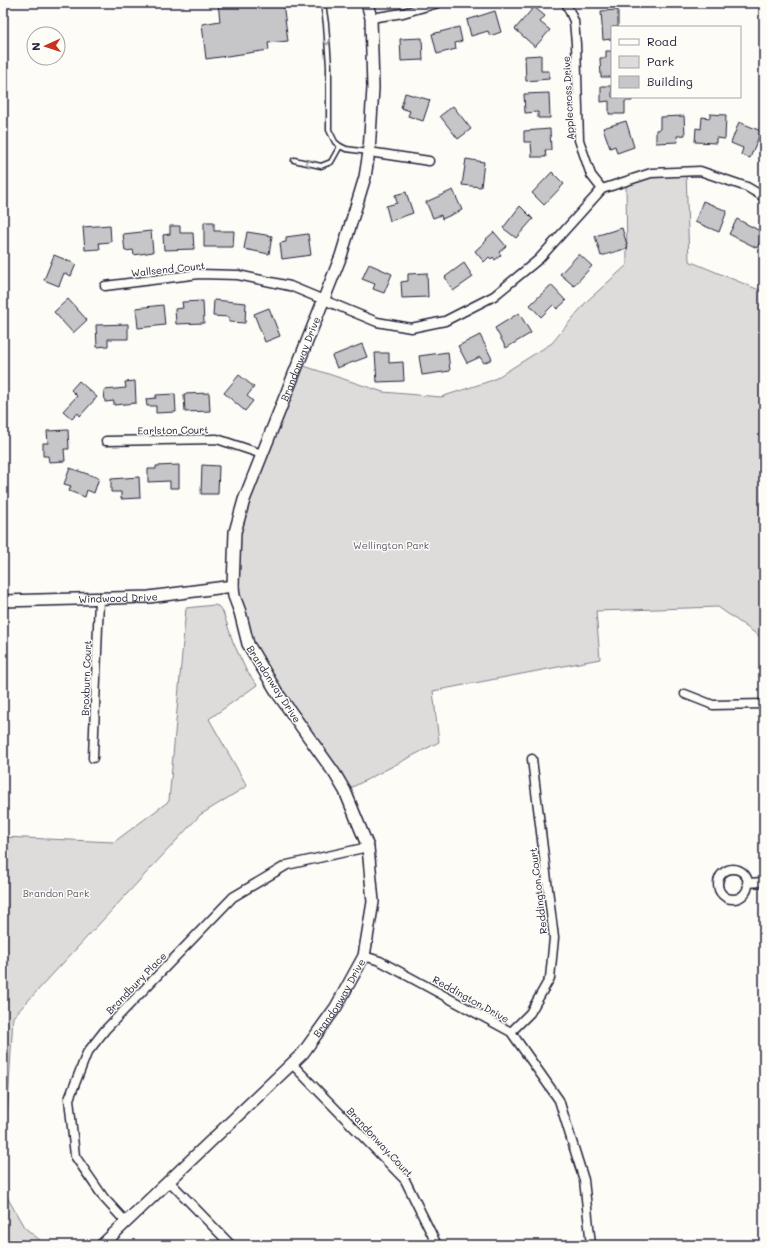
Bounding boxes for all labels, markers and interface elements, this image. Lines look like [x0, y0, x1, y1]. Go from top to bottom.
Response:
north arrow [26, 26, 66, 66]
legend [611, 26, 741, 98]
text: Road [647, 33, 677, 49]
one-way arrow [323, 39, 332, 45]
text: N [28, 42, 43, 51]
text: Park [647, 53, 674, 69]
street label: Applecross Drive [559, 56, 577, 140]
text: Building [647, 73, 693, 89]
one-way arrow [304, 160, 311, 168]
street label: Wallsend Court [130, 258, 206, 280]
street label: Brandonway Drive [277, 314, 323, 403]
street label: Earlston Court [137, 422, 209, 438]
park label: Wellington Park [353, 538, 429, 552]
street label: Windwood Drive [78, 589, 158, 606]
street label: Broxburn Court [78, 640, 94, 716]
street label: Brandonway Drive [244, 643, 304, 725]
street label: Reddington Court [526, 847, 550, 935]
park label: Brandon Park [23, 886, 89, 900]
street label: Brandbury Place [103, 949, 169, 1017]
street label: Brandonway Drive [310, 956, 368, 1040]
street label: Reddington Drive [430, 972, 512, 1026]
street label: Brandonway Court [344, 1104, 416, 1180]

